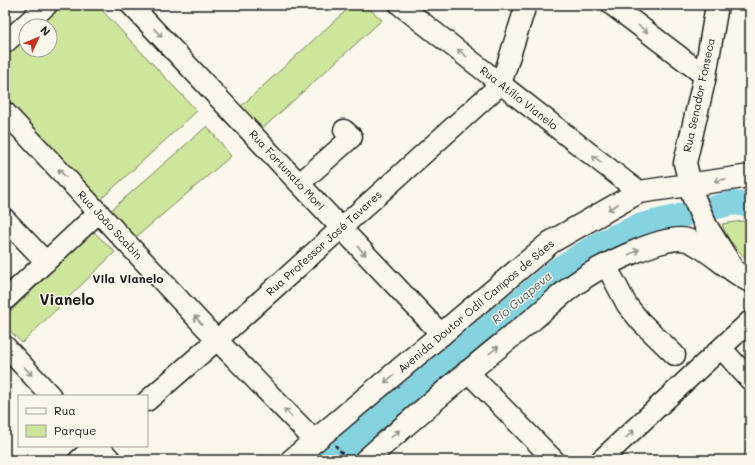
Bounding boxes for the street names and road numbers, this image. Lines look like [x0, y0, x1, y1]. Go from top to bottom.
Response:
street label: Rua Senador Fonseca [679, 36, 718, 153]
street label: Rua Atílio Vianelo [477, 62, 562, 133]
street label: Rua Fortunato Mori [246, 126, 328, 213]
street label: Rua Professor José Tavares [262, 186, 385, 299]
street label: Rua João Scabin [75, 187, 146, 262]
street label: Avenida Doutor Odil Campos de Sáes [394, 236, 557, 376]

